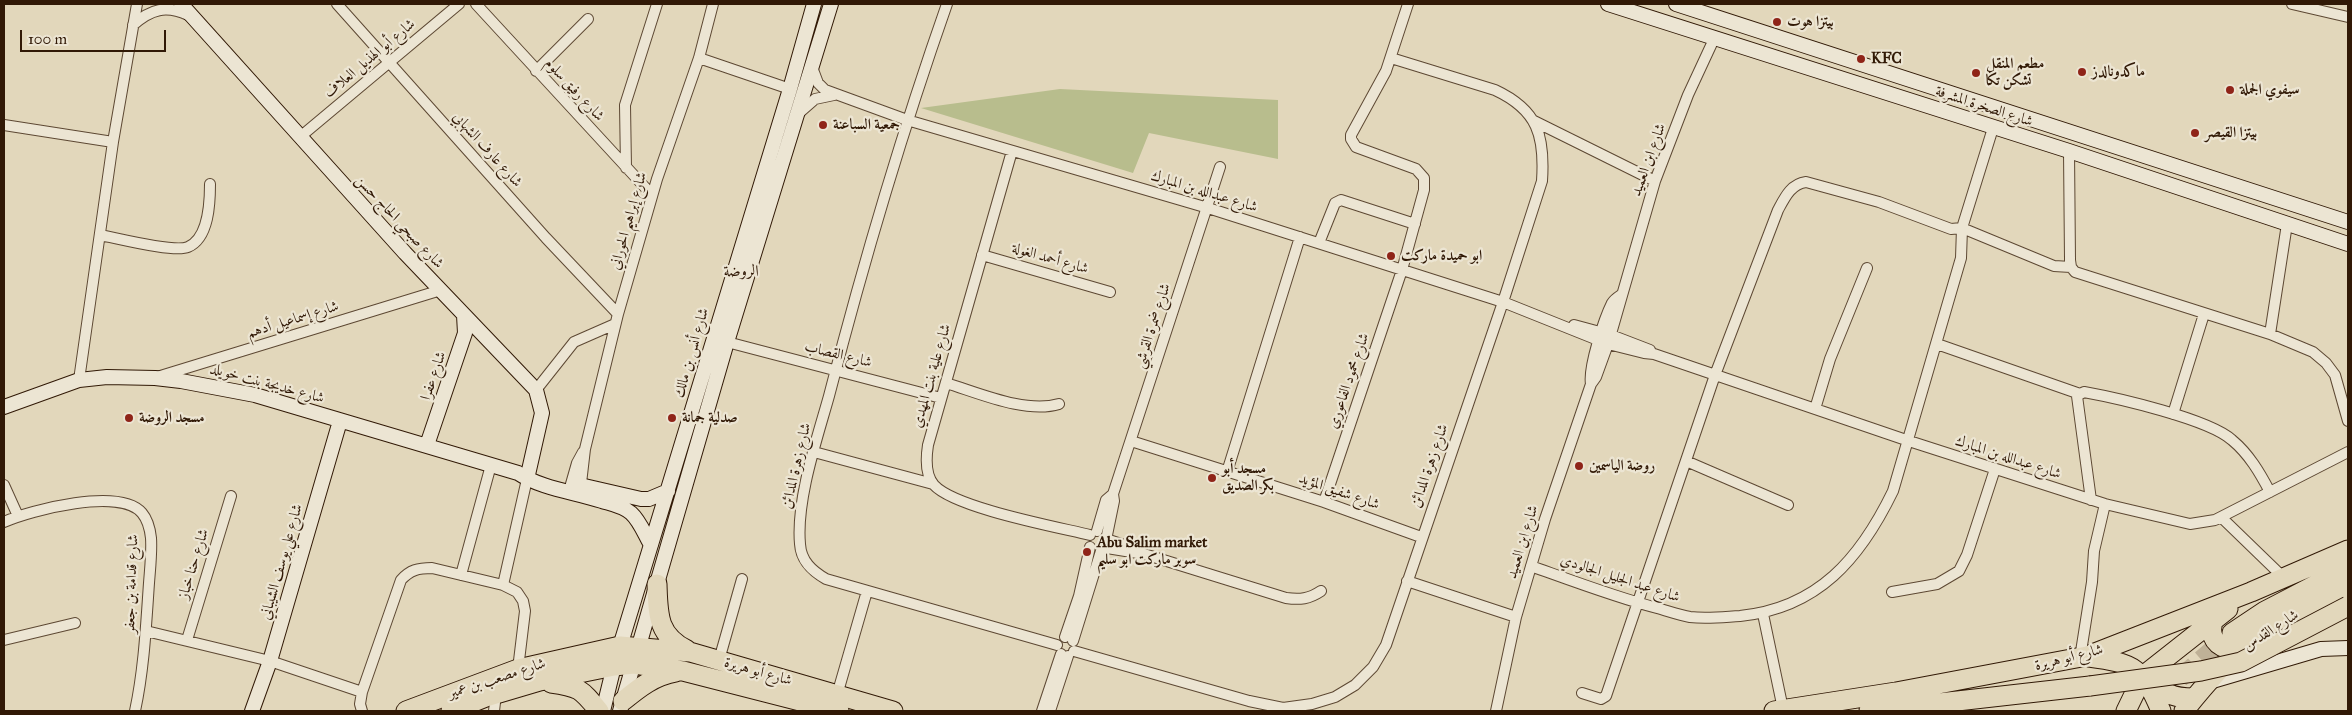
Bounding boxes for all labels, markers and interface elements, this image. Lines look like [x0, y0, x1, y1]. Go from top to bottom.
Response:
place label: بيتزا هوت [1787, 13, 1834, 31]
street label: شارع أبو الهذيل العلاف [321, 16, 419, 102]
marker: بيتزا هوت [1771, 16, 1783, 28]
scale bar [22, 20, 169, 52]
text: 100 m [28, 30, 67, 48]
place label: KFC [1871, 50, 1902, 68]
marker: KFC [1855, 53, 1867, 65]
street label: شارع رفيق سلوم [540, 55, 608, 125]
place label: مطعم المنقل تشكن تكا [1986, 55, 2044, 90]
place label: ماكدونالدز [2092, 63, 2145, 81]
marker: ماكدونالدز [2076, 66, 2088, 78]
marker: مطعم المنقل تشكن تكا [1970, 67, 1982, 79]
place label: سيفوي الجملة [2240, 81, 2300, 99]
street label: شارع الصخرة المشرفة [1933, 83, 2035, 131]
marker: سيفوي الجملة [2224, 84, 2236, 96]
street label: شارع عارف الشهابي [448, 109, 526, 191]
place label: جمعية السباعنة [833, 116, 900, 134]
marker: جمعية السباعنة [817, 119, 829, 131]
street label: شارع ابن العميد [1628, 121, 1670, 199]
place label: بيتزا القيصر [2205, 124, 2257, 142]
marker: بيتزا القيصر [2189, 127, 2201, 139]
street label: شارع عبدالله بن المبارك [1148, 167, 1260, 217]
street label: شارع إبراهيم الحوراني [606, 170, 652, 272]
street label: شارع صبحي الحاج حسن [351, 171, 447, 273]
street label: شارع أحمد الغولة [1010, 239, 1090, 279]
place label: ابو حميدة ماركت [1401, 247, 1482, 265]
marker: ابو حميدة ماركت [1385, 250, 1397, 262]
district label: الروضة [723, 262, 759, 282]
street label: شارع ضمرة القرشي [1131, 281, 1175, 371]
street label: شارع إسماعيل أدهم [245, 298, 341, 342]
street label: شارع أنس بن مالك [671, 306, 713, 400]
street label: شارع علية بنت المهدي [909, 322, 955, 430]
street label: شارع محمود الفاعوري [1324, 331, 1374, 431]
street label: شارع القصاب [802, 338, 874, 372]
street label: شارع عفرا [417, 349, 451, 403]
street label: شارع خديجة بنت خويلد [208, 360, 326, 408]
place label: مسجد الروضة [139, 409, 205, 427]
place label: صدلية جمانة [682, 409, 738, 427]
marker: مسجد الروضة [123, 412, 135, 424]
marker: صدلية جمانة [666, 412, 678, 424]
street label: شارع زهرة المدائن [778, 421, 816, 511]
street label: شارع زهرة المدائن [1407, 422, 1453, 510]
street label: شارع عبدالله بن المبارك [1953, 432, 2063, 484]
place label: روضة الياسمين [1589, 457, 1655, 475]
place label: مسجد أبو بكر الصديق [1222, 460, 1274, 495]
marker: روضة الياسمين [1573, 460, 1585, 472]
street label: شارع شفيق المؤيد [1296, 470, 1382, 514]
marker: مسجد أبو بكر الصديق [1206, 472, 1218, 484]
street label: شارع علي يوسف الشيباني [257, 502, 307, 622]
street label: شارع ابن العميد [1503, 503, 1543, 581]
street label: شارع حنا خباز [175, 527, 213, 601]
street label: شارع قدامة بن جعفر [121, 534, 143, 634]
place label: Abu Salim market سوبر ماركت ابو سليم [1097, 534, 1207, 569]
marker: Abu Salim market سوبر ماركت ابو سليم [1081, 546, 1093, 558]
street label: شارع عبد الجليل الجالودي [1558, 551, 1682, 607]
street label: شارع القدس [2240, 606, 2302, 656]
street label: شارع أبو هريرة [2033, 641, 2105, 675]
street label: شارع أبو هريرة [722, 654, 794, 690]
street label: شارع مصعب بن عمير [446, 655, 548, 703]

